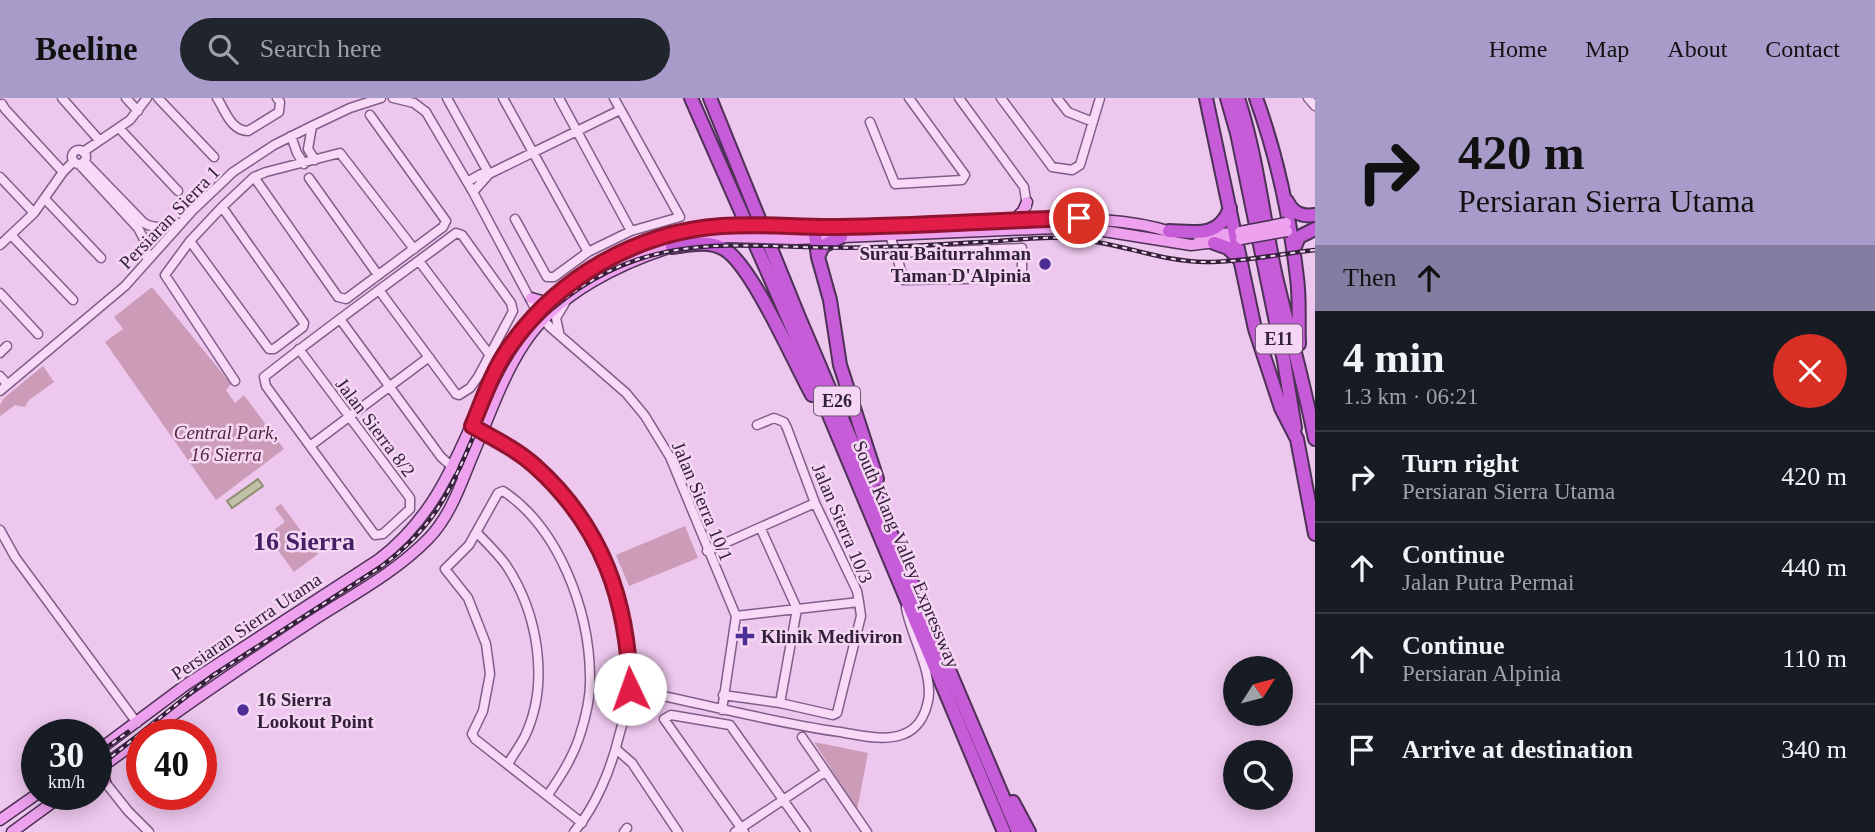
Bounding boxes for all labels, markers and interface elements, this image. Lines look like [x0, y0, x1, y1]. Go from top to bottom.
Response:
search box [180, 18, 670, 81]
icon: search [204, 30, 242, 68]
text: Beeline [35, 31, 138, 67]
text: Search here [260, 34, 382, 63]
text: Home [1489, 36, 1547, 62]
text: Map [1585, 36, 1629, 62]
text: About [1667, 36, 1727, 62]
text: Contact [1765, 36, 1840, 62]
text: 420 m [1458, 125, 1585, 180]
icon: right [1343, 126, 1434, 217]
street label: Persiaran Sierra 1 [115, 161, 224, 273]
text: Persiaran Sierra Utama [1458, 183, 1755, 219]
pin [1049, 188, 1109, 248]
icon: arrive [1060, 199, 1098, 237]
place label: Surau Baiturrahman Taman D'Alpinia [859, 243, 1031, 286]
marker: Surau Baiturrahman Taman D'Alpinia [1037, 256, 1053, 272]
icon: ahead [1410, 259, 1448, 297]
text: Then [1343, 263, 1396, 292]
road number: E11 [1256, 325, 1302, 354]
button: close [1773, 334, 1847, 408]
text: 4 min [1343, 335, 1445, 381]
street label: Jalan Sierra 8/2 [332, 374, 420, 481]
text: 1.3 km · 06:21 [1343, 384, 1478, 409]
road number: E26 [814, 386, 860, 416]
park label: Central Park, 16 Sierra [174, 422, 278, 465]
street label: South Klang Valley Expressway [849, 437, 964, 672]
street label: Jalan Sierra 10/1 [668, 438, 737, 564]
text: Turn right [1402, 449, 1519, 478]
icon: right [1343, 458, 1381, 496]
street label: Jalan Sierra 10/3 [808, 460, 877, 586]
text: 420 m [1781, 462, 1847, 491]
text: Persiaran Sierra Utama [1402, 479, 1615, 504]
district label: 16 Sierra [253, 527, 355, 556]
text: Continue [1402, 540, 1505, 569]
icon: ahead [1343, 549, 1381, 587]
text: 440 m [1781, 553, 1847, 582]
street label: Persiaran Sierra Utama [167, 568, 326, 684]
text: Jalan Putra Permai [1402, 570, 1574, 595]
marker: Klinik Mediviron [735, 626, 755, 646]
place label: Klinik Mediviron [761, 626, 903, 647]
text: Continue [1402, 631, 1505, 660]
icon: ahead [1343, 640, 1381, 678]
text: 110 m [1782, 644, 1847, 673]
position arrow [593, 652, 667, 726]
north arrow [1223, 656, 1293, 726]
map controls [1223, 656, 1293, 810]
text: Persiaran Alpinia [1402, 661, 1561, 686]
place label: 16 Sierra Lookout Point [257, 689, 374, 732]
marker: 16 Sierra Lookout Point [235, 702, 251, 718]
speed limit sign: 40 [126, 719, 217, 810]
icon: arrive [1343, 731, 1381, 769]
text: Arrive at destination [1402, 735, 1633, 764]
text: 340 m [1781, 735, 1847, 764]
text: 30 [49, 736, 84, 775]
button: search [1223, 740, 1293, 810]
text: km/h [48, 772, 85, 792]

